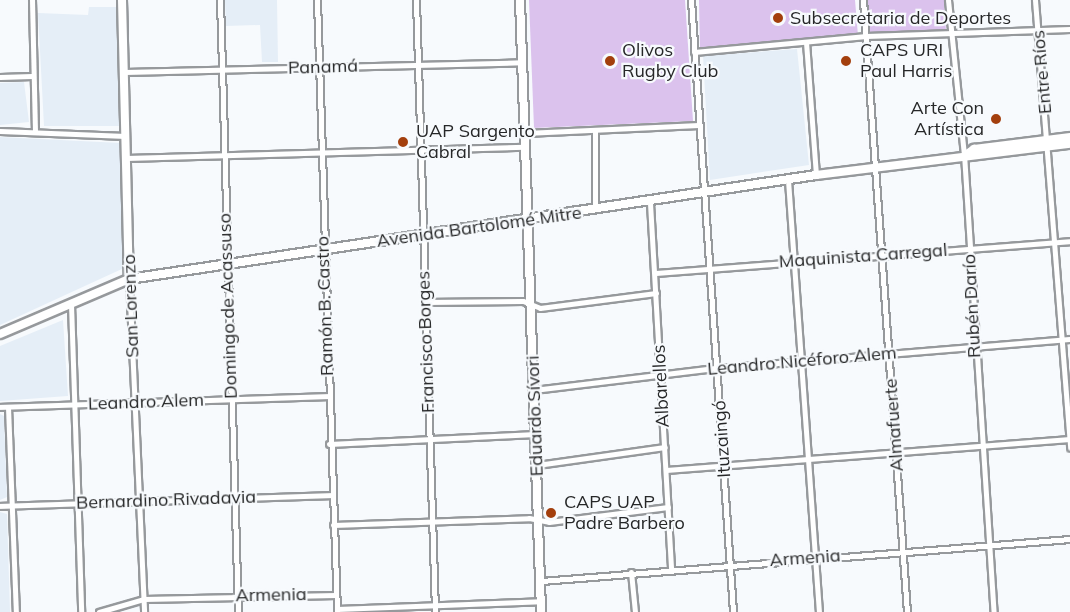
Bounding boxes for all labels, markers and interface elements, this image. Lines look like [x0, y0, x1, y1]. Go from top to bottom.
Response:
place label: Subsecretaria de Deportes [790, 7, 1011, 29]
marker: Subsecretaria de Deportes [771, 11, 785, 25]
street label: Entre Ríos [1028, 29, 1056, 115]
place label: Olivos Rugby Club [622, 40, 718, 82]
place label: CAPS URI Paul Harris [860, 40, 952, 82]
marker: CAPS URI Paul Harris [837, 52, 855, 70]
marker: Olivos Rugby Club [603, 54, 617, 68]
street label: Panamá [288, 55, 358, 79]
place label: Arte Con Artística [911, 98, 984, 140]
marker: Arte Con Artística [989, 112, 1003, 126]
place label: UAP Sargento Cabral [416, 121, 535, 164]
marker: UAP Sargento Cabral [394, 133, 412, 151]
street label: Avenida Bartolomé Mitre [375, 202, 583, 252]
street label: Domingo de Acassuso [214, 213, 242, 399]
street label: Ramón B. Castro [312, 236, 338, 376]
street label: Maquinista Carregal [778, 239, 948, 273]
street label: Rubén Darío [958, 253, 986, 359]
street label: San Lorenzo [118, 254, 144, 358]
street label: Francisco Borges [413, 271, 439, 413]
street label: Leandro Nicéforo Alem [706, 342, 898, 380]
street label: Albarellos [648, 344, 674, 428]
street label: Eduardo Sívori [522, 355, 548, 477]
street label: Almafuerte [880, 378, 908, 472]
street label: Leandro Alem [88, 389, 204, 415]
street label: Ituzaingó [709, 400, 735, 478]
street label: Bernardino Rivadavia [76, 486, 256, 514]
place label: CAPS UAP Padre Barbero [564, 492, 685, 534]
marker: CAPS UAP Padre Barbero [542, 504, 560, 522]
street label: Armenia [769, 545, 841, 571]
street label: Armenia [235, 584, 307, 606]

